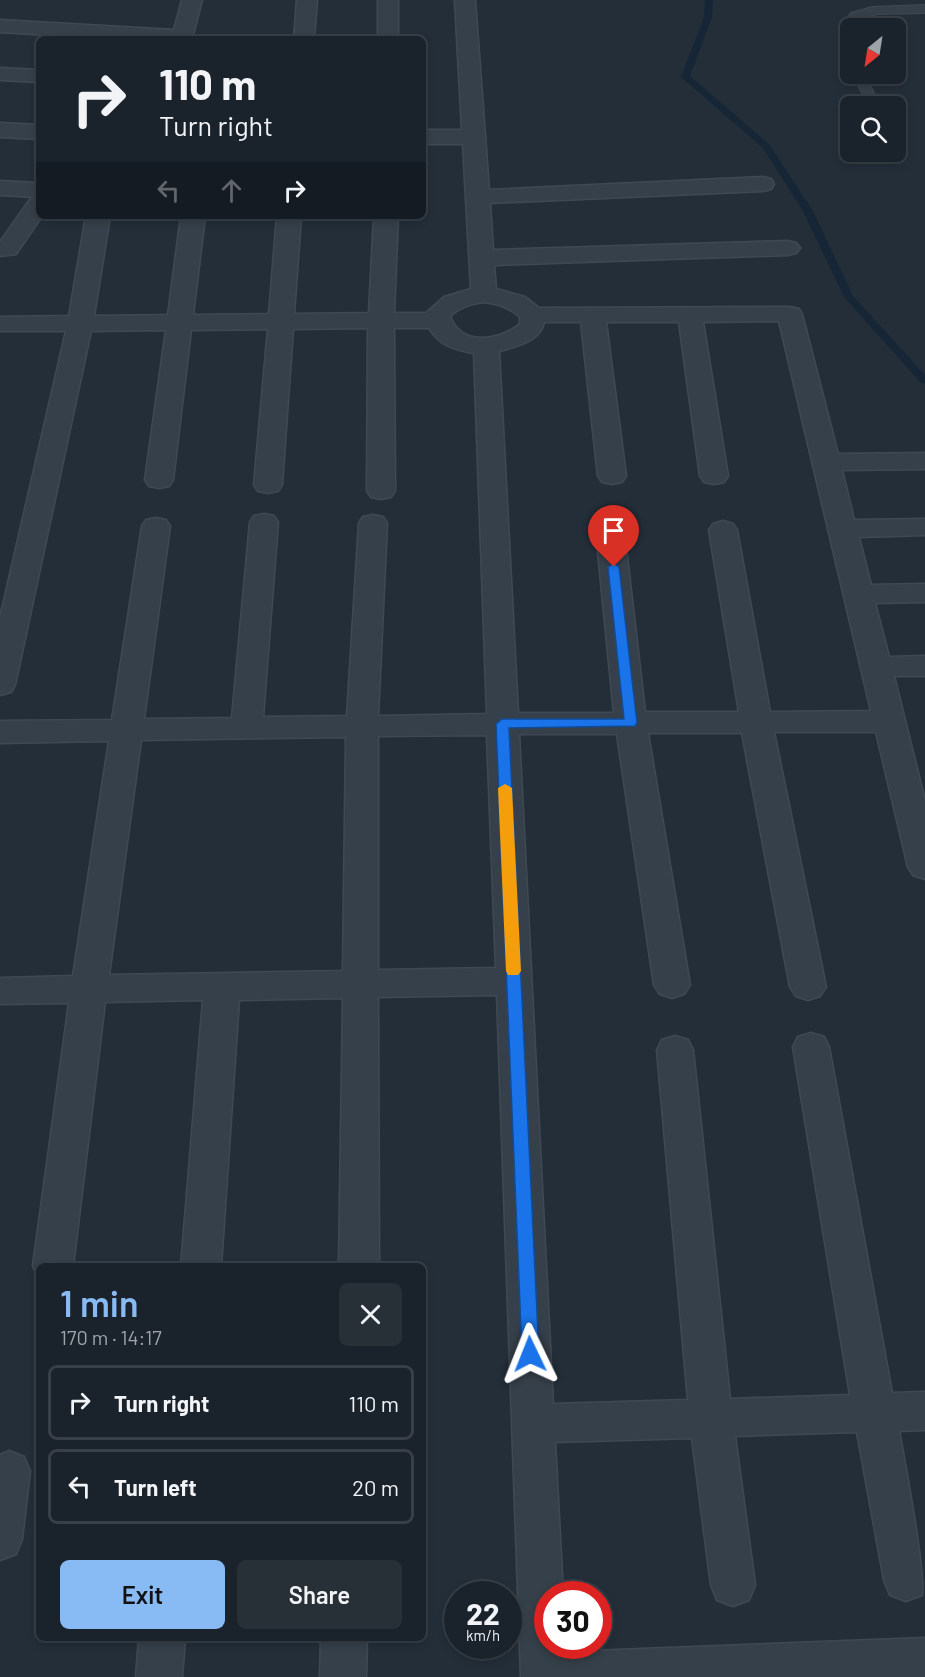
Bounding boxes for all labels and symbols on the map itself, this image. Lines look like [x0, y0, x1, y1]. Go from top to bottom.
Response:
north arrow [840, 18, 906, 84]
pin [588, 505, 639, 567]
position arrow [498, 1322, 562, 1386]
speed limit sign: 30 [534, 1581, 612, 1659]

